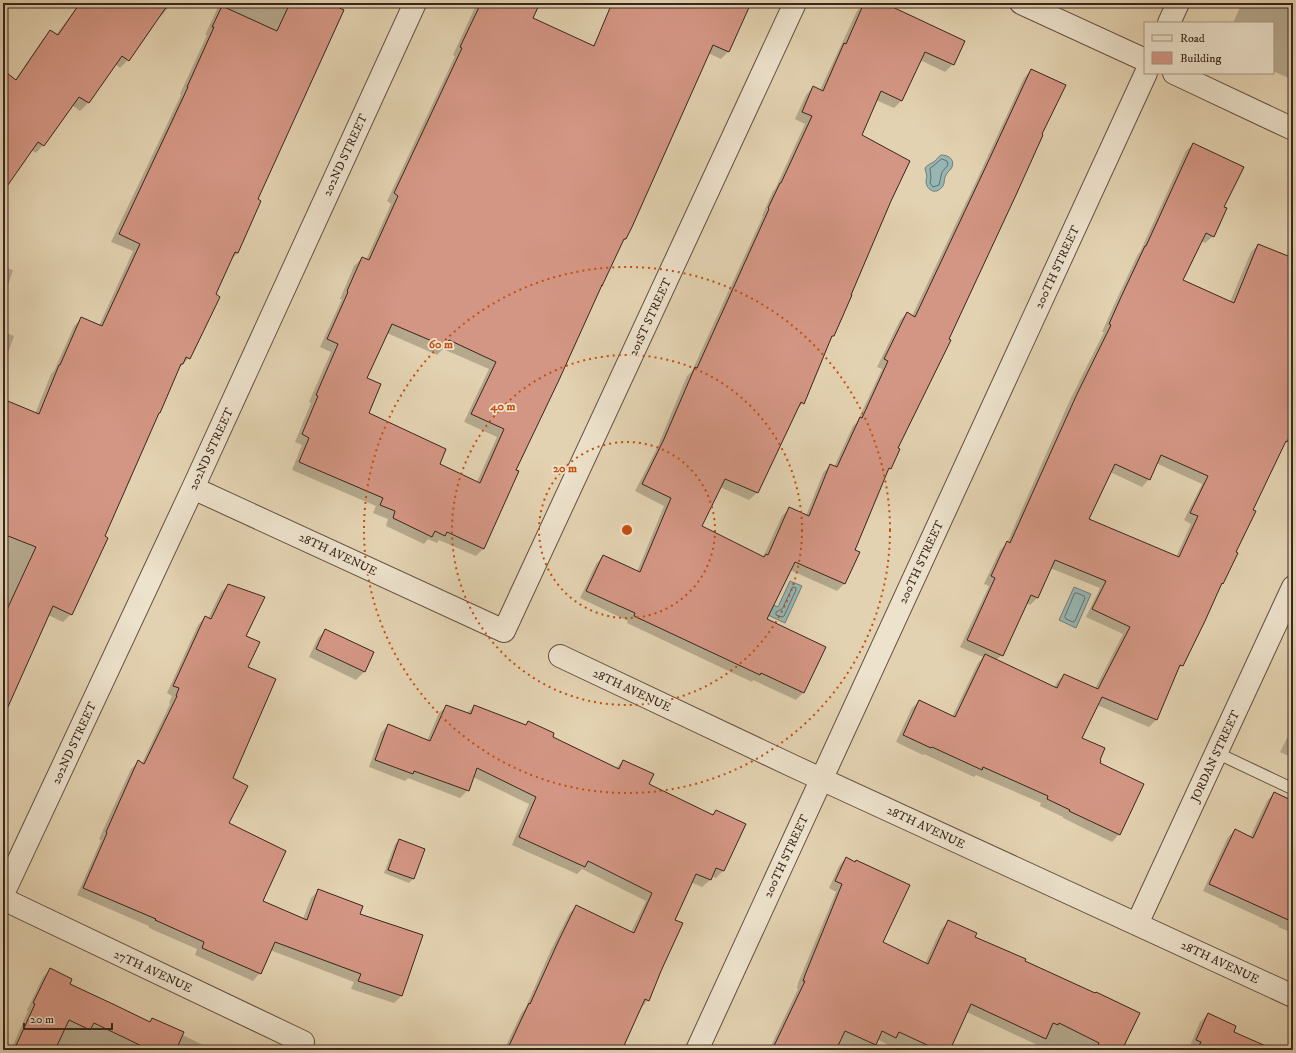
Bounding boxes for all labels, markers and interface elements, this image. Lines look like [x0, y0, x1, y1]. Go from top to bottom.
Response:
legend [1144, 22, 1274, 74]
text: Road [1180, 31, 1205, 46]
text: Building [1180, 51, 1221, 66]
street label: 202ND STREET [320, 112, 371, 199]
street label: 200TH STREET [1032, 223, 1083, 311]
street label: 201ST STREET [626, 276, 675, 359]
text: 60 m [429, 337, 453, 352]
text: 40 m [490, 399, 515, 414]
street label: 202ND STREET [186, 406, 237, 493]
text: 20 m [553, 461, 577, 476]
street label: 200TH STREET [896, 518, 947, 606]
centre of rings [620, 523, 634, 537]
street label: 28TH AVENUE [296, 530, 380, 579]
street label: 28TH AVENUE [590, 666, 674, 715]
street label: 202ND STREET [49, 700, 100, 787]
street label: JORDAN STREET [1187, 708, 1243, 805]
street label: 28TH AVENUE [884, 803, 968, 852]
street label: 200TH STREET [761, 812, 812, 900]
street label: 28TH AVENUE [1178, 938, 1262, 987]
street label: 27TH AVENUE [111, 947, 195, 996]
scale bar [24, 1005, 112, 1031]
text: 20 m [30, 1012, 54, 1027]

